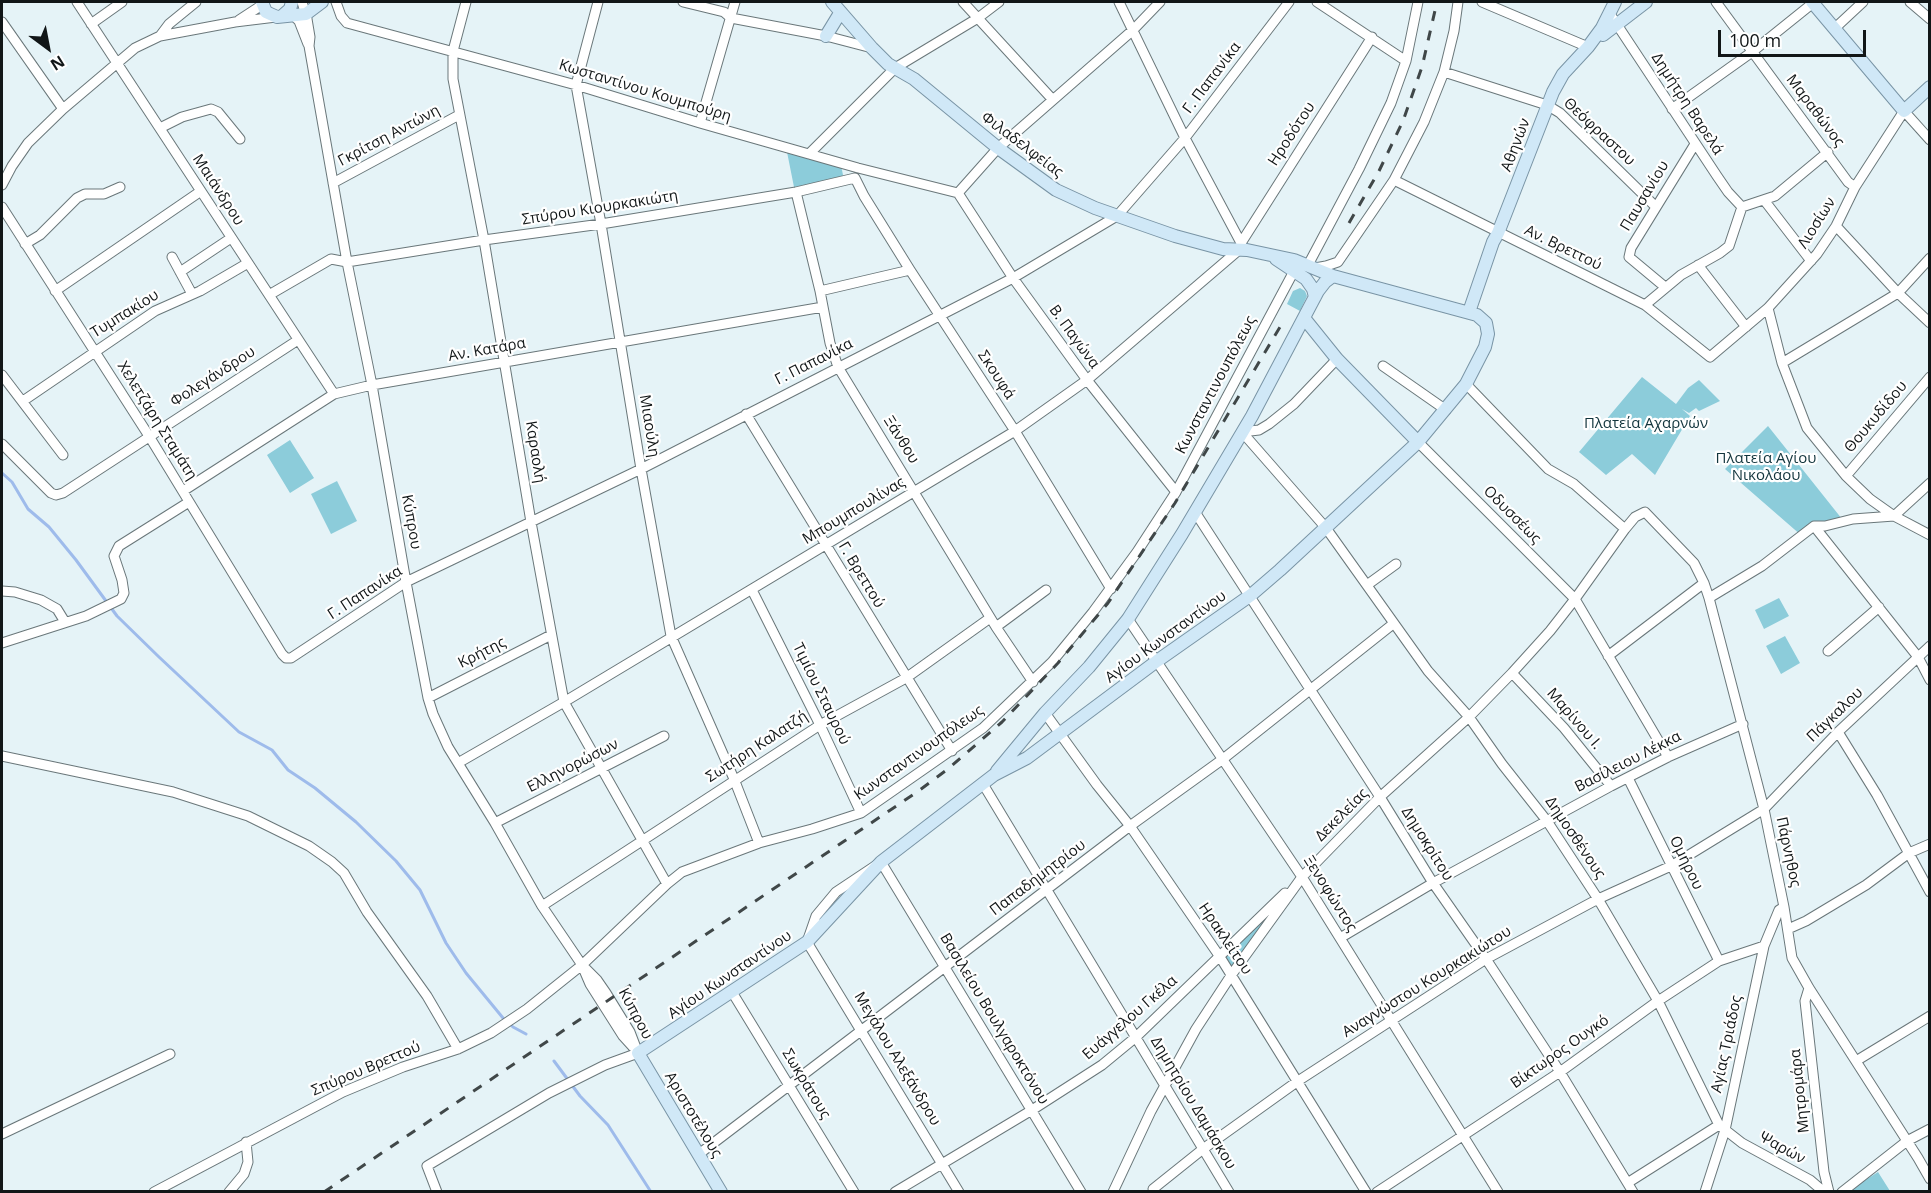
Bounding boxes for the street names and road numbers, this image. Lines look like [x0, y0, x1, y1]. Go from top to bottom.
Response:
street label: Γ. Παπανίκα [1179, 39, 1245, 117]
street label: Δημήτρη Βαρελά [1647, 50, 1727, 158]
street label: Κωσταντίνου Κουμπούρη [557, 56, 733, 126]
street label: Μαραθώνος [1782, 71, 1848, 151]
street label: Θεόφραστου [1560, 94, 1638, 170]
street label: Ηροδότου [1265, 99, 1319, 169]
street label: Γκρίτση Αντώνη [335, 102, 443, 170]
street label: Φιλαδελφείας [978, 108, 1066, 182]
street label: Αθηνών [1498, 116, 1534, 174]
street label: Μαιάνδρου [188, 151, 248, 229]
street label: Παυσανίου [1617, 158, 1673, 234]
street label: Σπύρου Κιουρκακιώτη [521, 187, 679, 229]
street label: Λιοσίων [1794, 194, 1840, 252]
street label: Αν. Βρεττού [1521, 222, 1605, 274]
street label: Τυμπακίου [88, 286, 162, 342]
street label: Β. Παγώνα [1045, 302, 1103, 372]
street label: Κωνσταντινουπόλεως [1172, 313, 1260, 457]
street label: Αν. Κατάρα [447, 334, 527, 366]
street label: Γ. Παπανίκα [772, 335, 856, 389]
street label: Φολεγάνδρου [167, 343, 259, 411]
street label: Σκουφά [974, 347, 1018, 403]
street label: Χελετζάρη Σταμάτη [113, 359, 201, 483]
street label: Θουκυδίδου [1841, 377, 1911, 457]
street label: Μιαούλη [635, 393, 663, 459]
street label: Ξάνθου [879, 413, 923, 467]
street label: Καραολή [521, 420, 549, 484]
street label: Μπουμπουλίνας [800, 473, 908, 549]
street label: Οδυσσέως [1479, 482, 1545, 548]
street label: Κύπρου [397, 493, 425, 551]
street label: Γ. Βρεττού [834, 539, 888, 611]
street label: Γ. Παπανίκα [324, 562, 406, 624]
street label: Αγίου Κωνσταντίνου [1102, 587, 1230, 687]
street label: Κρήτης [455, 633, 509, 673]
street label: Τιμίου Σταυρού [789, 640, 853, 748]
street label: Πάγκαλου [1803, 684, 1867, 746]
street label: Μαρίνου Ι. [1543, 685, 1605, 753]
street label: Κωνσταντινουπόλεως [851, 702, 987, 804]
street label: Σωτήρη Καλατζή [703, 707, 811, 787]
street label: Βασίλειου Λέκκα [1572, 728, 1684, 796]
street label: Ελληνορώσων [524, 735, 622, 797]
street label: Δεκελείας [1312, 785, 1372, 845]
street label: Δημοσθένους [1541, 794, 1609, 882]
street label: Δημοκρίτου [1397, 804, 1457, 884]
street label: Πάρνηθος [1772, 815, 1804, 889]
street label: Ομήρου [1665, 833, 1707, 893]
street label: Παπαδημητρίου [987, 836, 1089, 920]
street label: Ξενοφώντος [1299, 853, 1361, 935]
street label: Ηρακλείτου [1194, 900, 1256, 978]
street label: Αναγνώστου Κουρκακιώτου [1339, 922, 1515, 1042]
street label: Αγίου Κωνσταντίνου [665, 927, 795, 1023]
street label: Βασιλείου Βουλγαροκτόνου [936, 930, 1052, 1108]
street label: Ευάγγελου Γκέλα [1079, 972, 1181, 1064]
street label: Κύπρου [614, 985, 656, 1043]
street label: Μεγάλου Αλεξάνδρου [850, 989, 944, 1129]
street label: Αγίας Τριάδος [1708, 994, 1746, 1094]
street label: Βίκτωρος Ουγκό [1507, 1011, 1613, 1093]
street label: Δημητρίου Δαμάσκου [1146, 1034, 1240, 1172]
street label: Σπύρου Βρεττού [309, 1038, 423, 1100]
street label: Σωκράτους [778, 1046, 834, 1122]
street label: Μητρομάρα [1787, 1048, 1813, 1134]
street label: Αριστοτέλους [660, 1069, 726, 1161]
street label: Ψαρών [1756, 1128, 1808, 1168]

